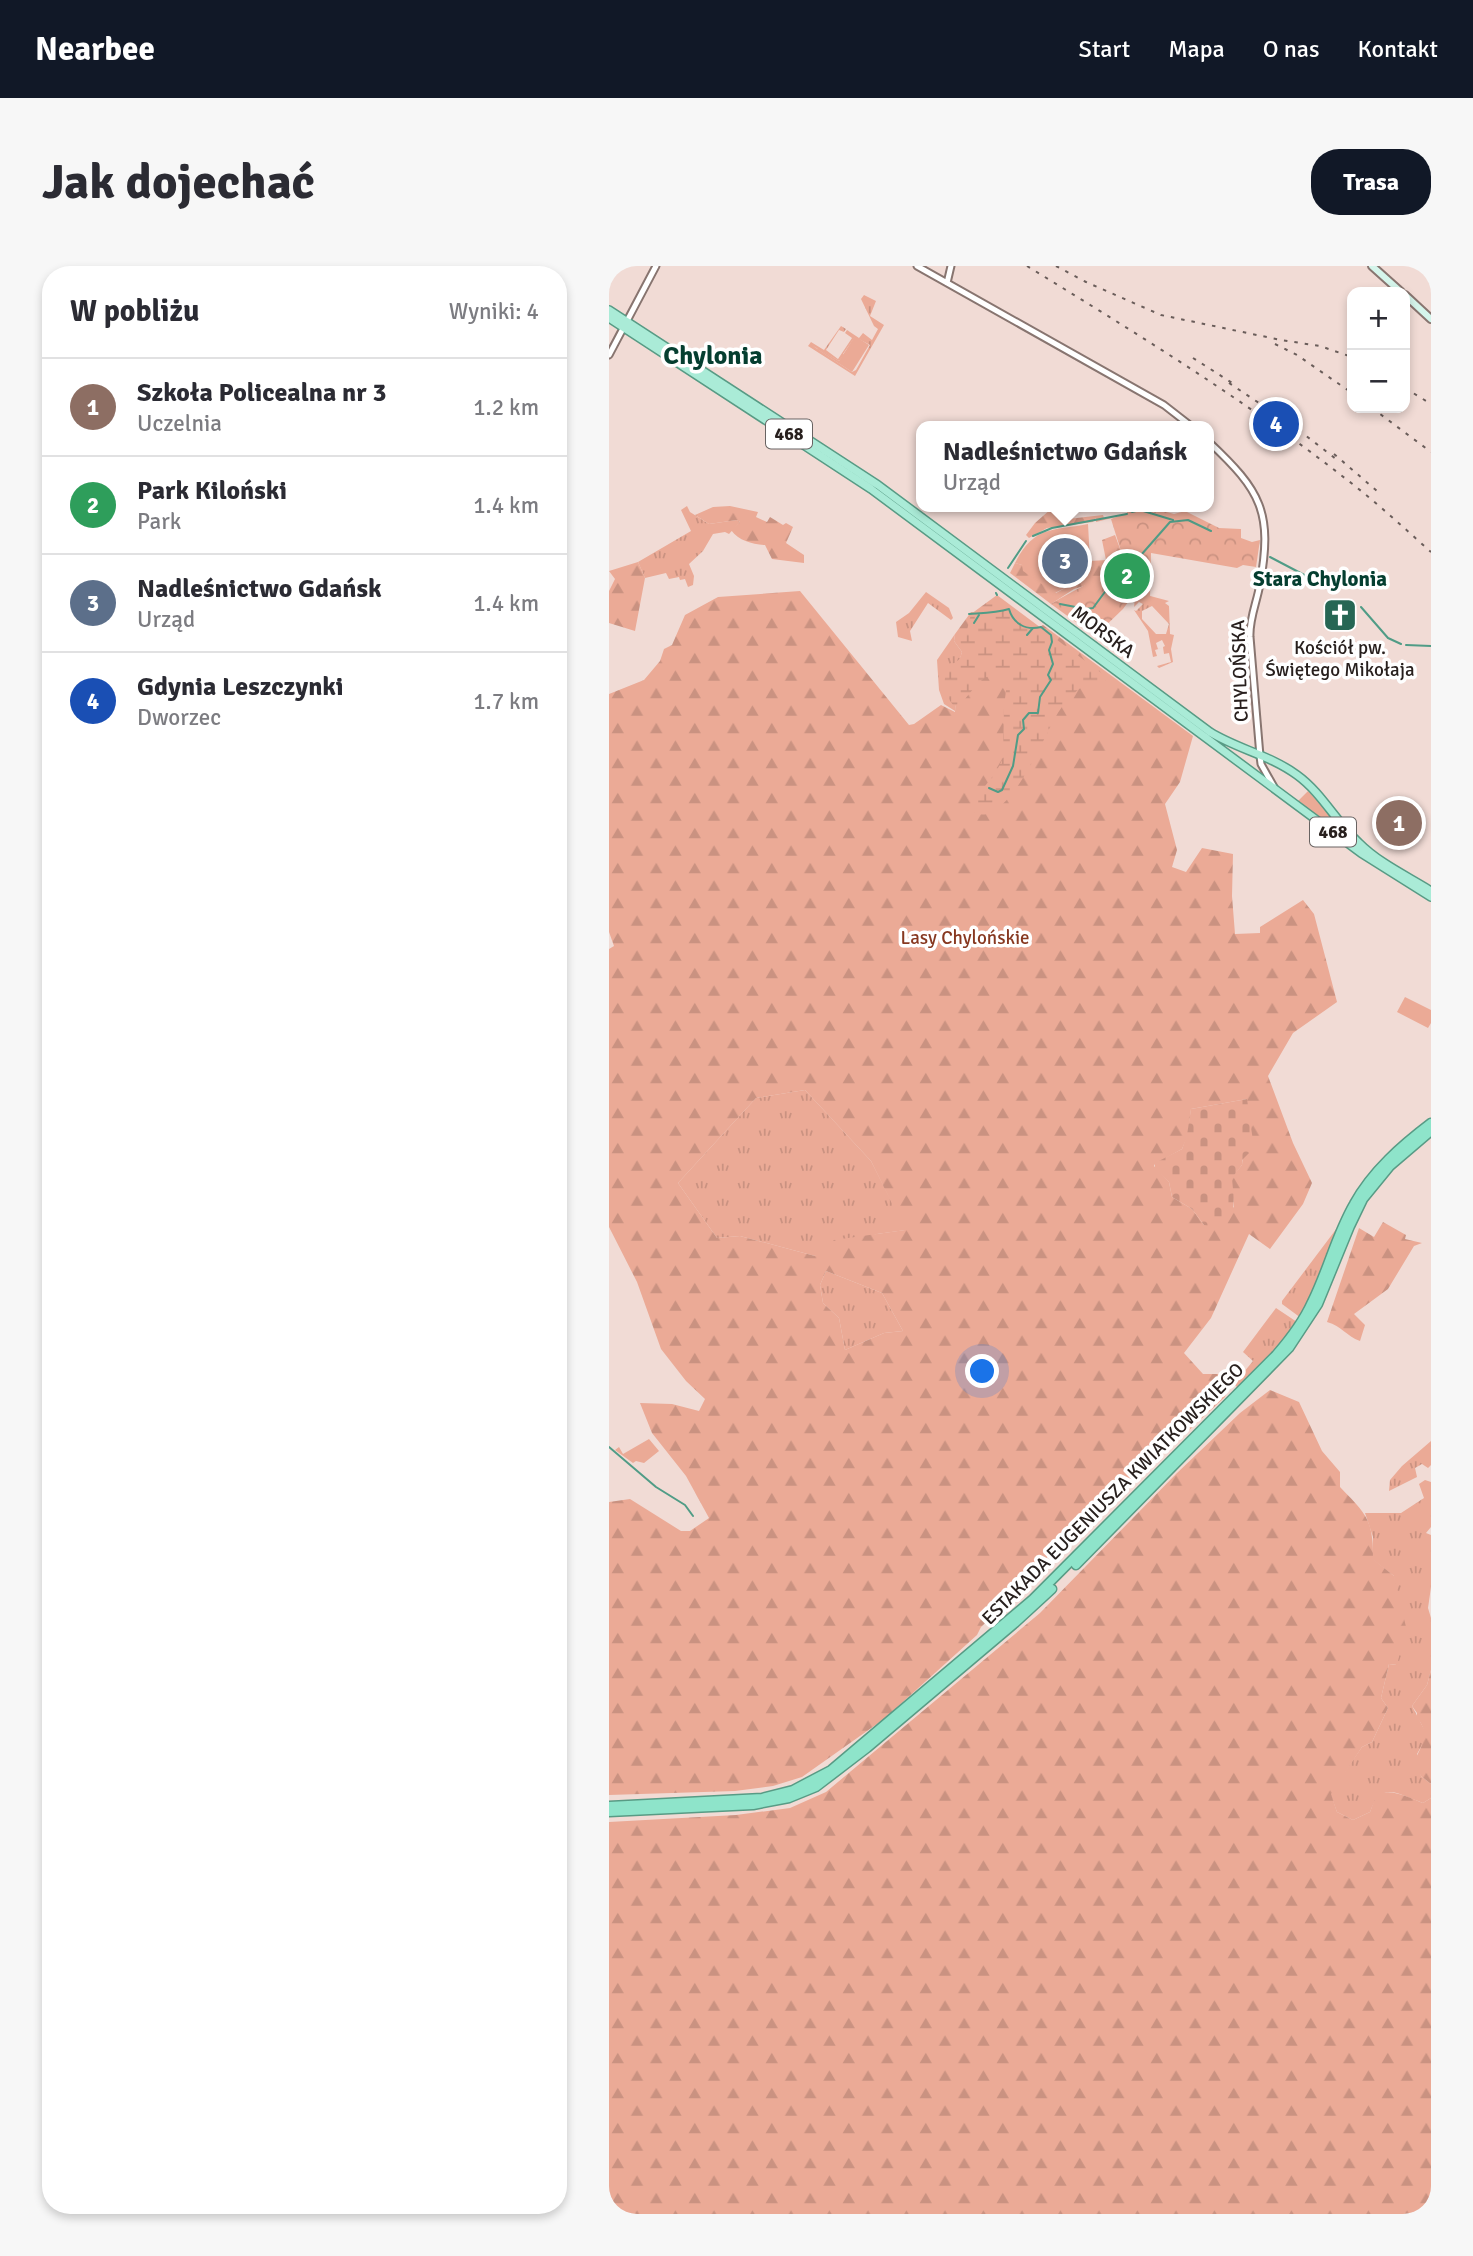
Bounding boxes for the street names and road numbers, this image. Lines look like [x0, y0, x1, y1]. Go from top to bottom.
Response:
road number: 468 [766, 420, 812, 448]
street label: MORSKA [1067, 601, 1140, 664]
street label: CHYLOŃSKA [1226, 619, 1254, 722]
road number: 468 [1310, 818, 1356, 846]
street label: ESTAKADA EUGENIUSZA KWIATKOWSKIEGO [977, 1358, 1249, 1630]

